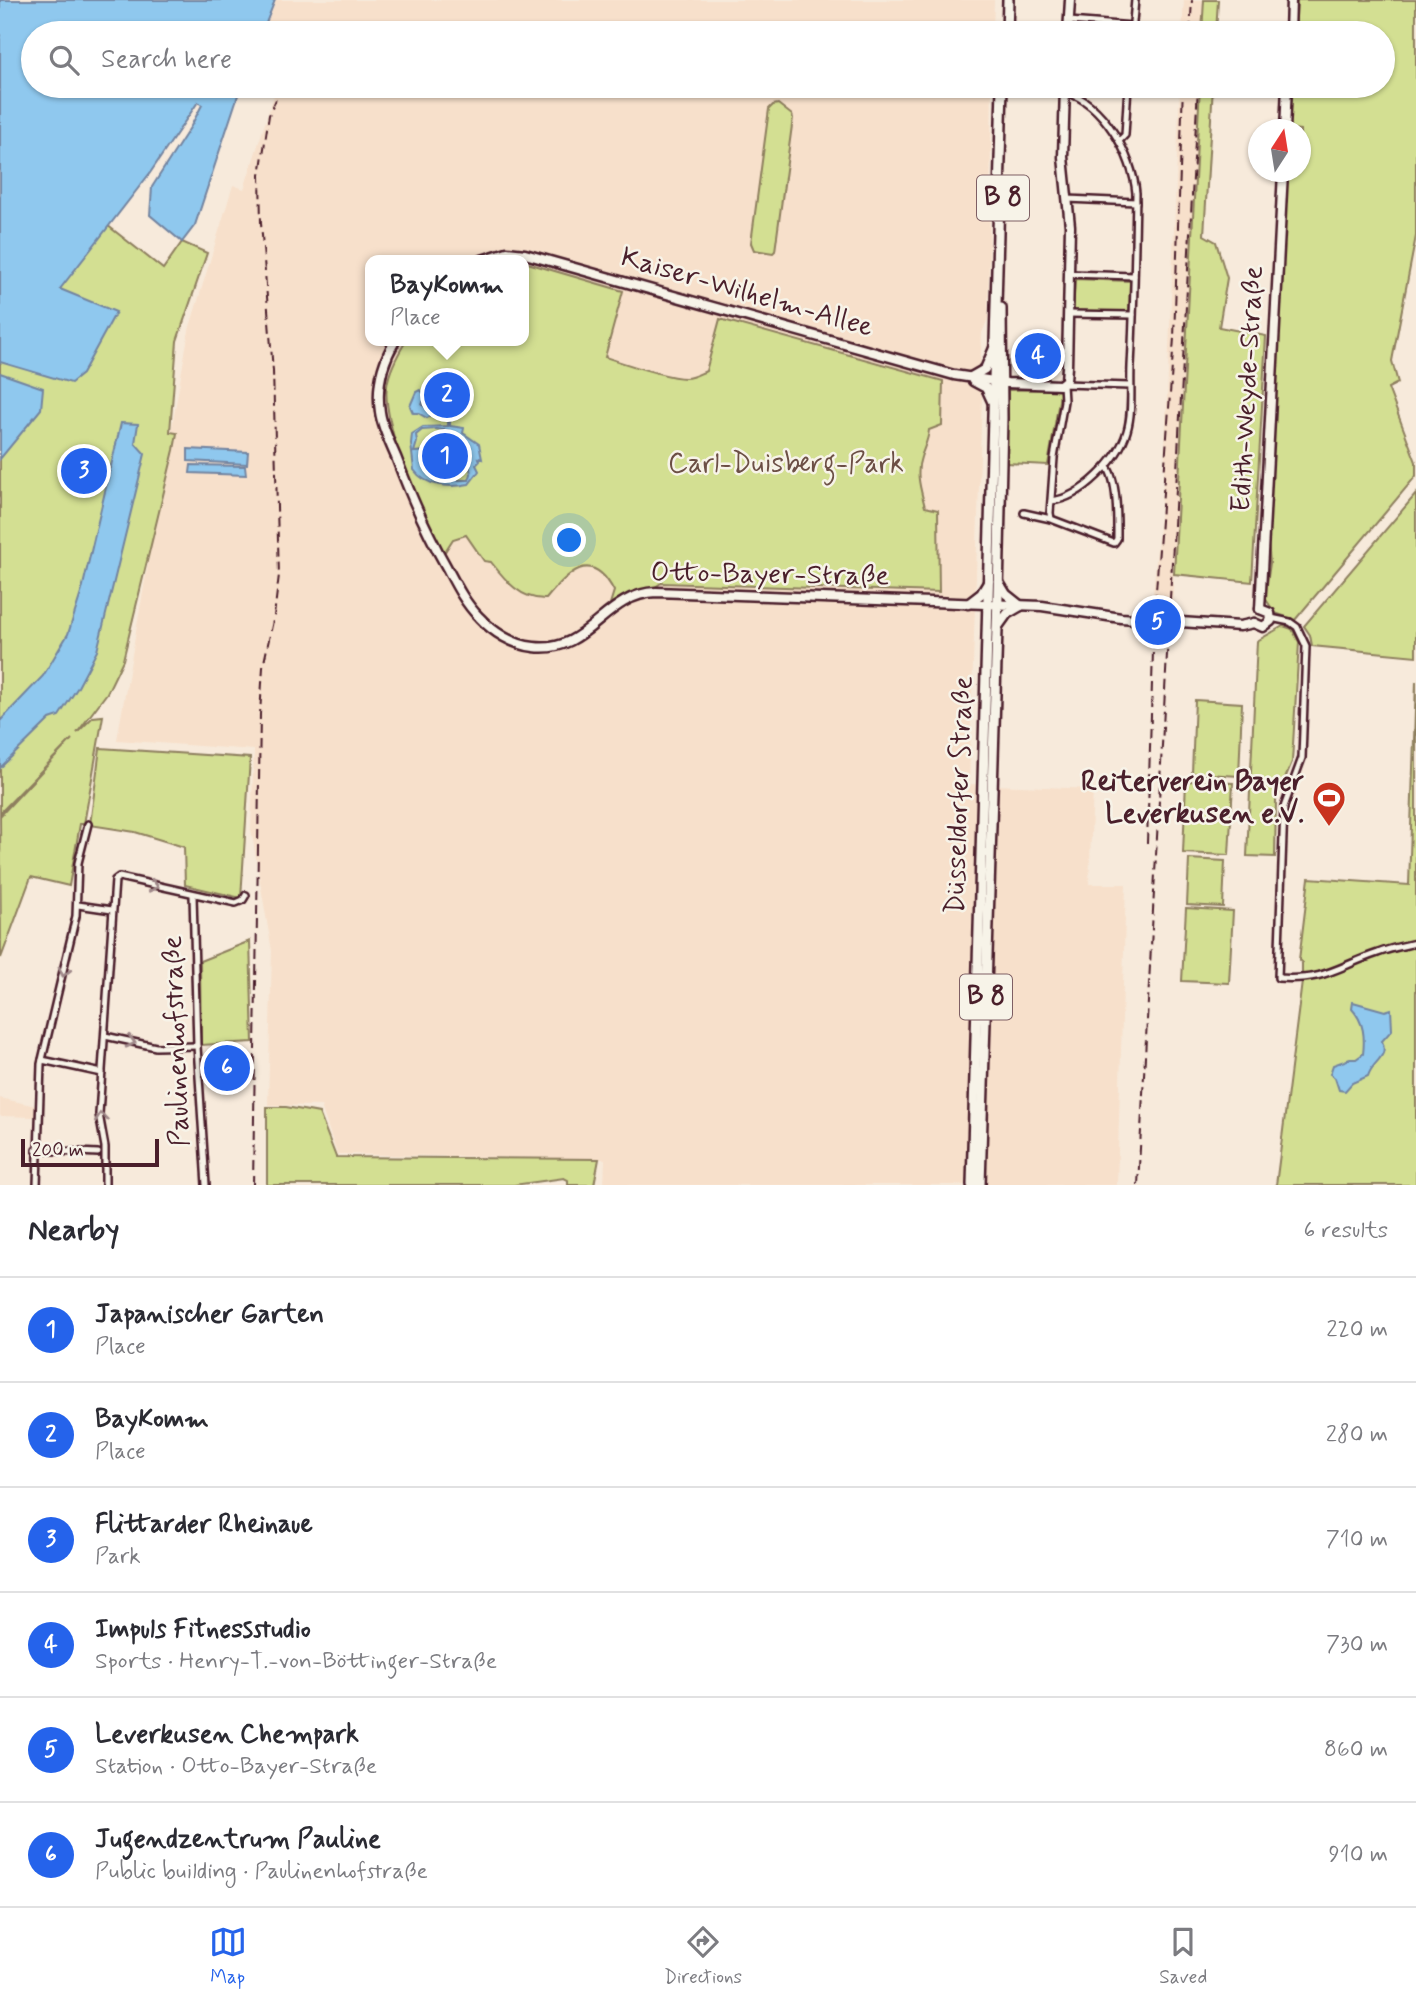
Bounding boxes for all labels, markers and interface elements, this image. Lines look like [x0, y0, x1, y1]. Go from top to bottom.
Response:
search box [21, 21, 1395, 98]
icon: search [45, 41, 83, 79]
text: Search here [101, 43, 232, 77]
north arrow [1248, 119, 1311, 182]
road number: B 8 [977, 176, 1029, 220]
street label: Kaiser-Wilhelm-Allee [617, 239, 877, 347]
popup [365, 255, 529, 346]
street label: Edith-Weyde-Straße [1223, 265, 1273, 513]
text: BayKomm [390, 269, 504, 303]
text: Place [390, 303, 441, 333]
pin: 4 [1015, 330, 1061, 382]
pin: 2 [424, 369, 470, 421]
pin: 1 [422, 430, 468, 482]
pin: 3 [61, 445, 107, 497]
park label: Carl-Duisberg-Park [668, 446, 904, 486]
your location [552, 523, 586, 557]
street label: Otto-Bayer-Straße [650, 554, 890, 596]
pin: 5 [1135, 596, 1181, 648]
street label: Düsseldorfer Straße [937, 675, 983, 915]
place label: Reiterverein Bayer Leverkusen e.V. [1081, 764, 1304, 833]
sports icon: Reiterverein Bayer Leverkusen e.V. [1310, 779, 1348, 828]
one-way arrow [148, 877, 160, 892]
street label: Paulinenhofstraße [155, 935, 199, 1147]
one-way arrow [57, 966, 72, 978]
road number: B 8 [960, 974, 1012, 1020]
one-way arrow [125, 1034, 137, 1048]
pin: 6 [204, 1042, 250, 1094]
one-way arrow [94, 1111, 109, 1122]
scale bar [21, 1136, 159, 1168]
text: 200 m [32, 1138, 84, 1163]
text: Nearby [28, 1211, 119, 1250]
text: 6 results [1304, 1216, 1388, 1246]
text: Japanischer Garten [95, 1298, 324, 1332]
text: 1 [46, 1315, 56, 1345]
text: 220 m [1326, 1315, 1388, 1345]
text: Place [95, 1332, 146, 1362]
text: BayKomm [95, 1403, 209, 1437]
text: 2 [45, 1420, 57, 1450]
text: 280 m [1326, 1420, 1388, 1450]
text: Place [95, 1437, 146, 1467]
text: Flittarder Rheinaue [95, 1508, 313, 1542]
text: 3 [46, 1525, 56, 1555]
text: 710 m [1326, 1525, 1388, 1555]
text: Park [95, 1542, 141, 1572]
text: Impuls Fitnessstudio [95, 1613, 311, 1647]
text: 4 [44, 1630, 58, 1660]
text: 730 m [1326, 1630, 1388, 1660]
text: Sports · Henry-T.-von-Böttinger-Straße [95, 1647, 497, 1677]
text: Leverkusen Chempark [95, 1718, 359, 1752]
text: 5 [44, 1735, 58, 1765]
text: 860 m [1324, 1735, 1388, 1765]
text: Station · Otto-Bayer-Straße [95, 1752, 377, 1782]
text: Jugendzentrum Pauline [95, 1823, 381, 1857]
text: 6 [45, 1840, 57, 1870]
text: 910 m [1328, 1840, 1388, 1870]
text: Public building · Paulinenhofstraße [95, 1857, 428, 1887]
tab: Map [209, 1923, 247, 1990]
tab: Directions [664, 1923, 742, 1990]
tab: Saved [1159, 1923, 1207, 1990]

